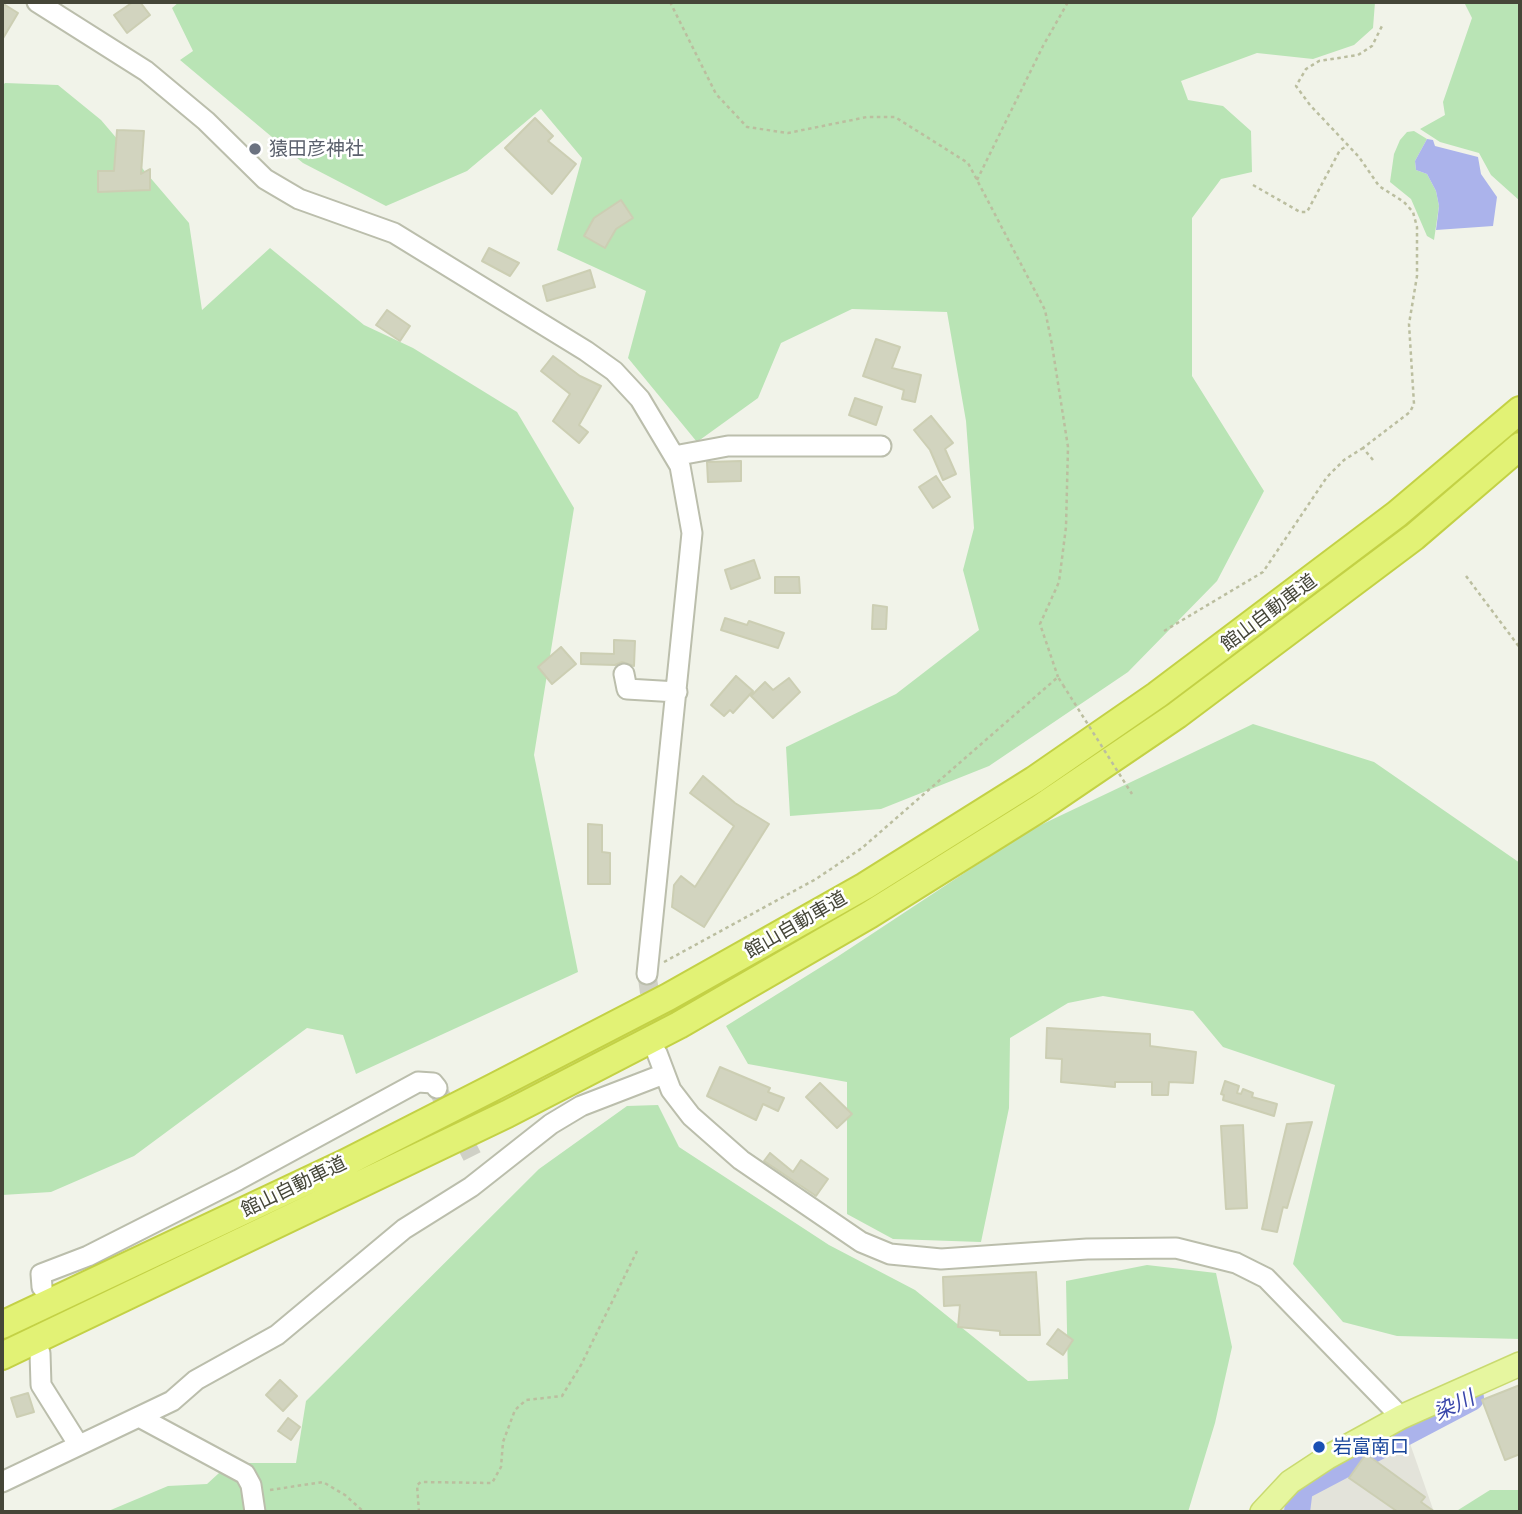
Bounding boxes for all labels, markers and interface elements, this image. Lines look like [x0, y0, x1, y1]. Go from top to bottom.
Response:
place label: 猿田彦神社 [269, 138, 364, 160]
marker: 猿田彦神社 [247, 141, 263, 157]
street label: 館山自動車道 [1217, 570, 1321, 656]
street label: 館山自動車道 [741, 887, 851, 963]
street label: 館山自動車道 [238, 1152, 350, 1222]
water label: 染川 [1430, 1386, 1478, 1426]
place label: 岩富南口 [1333, 1436, 1409, 1458]
marker: 岩富南口 [1311, 1439, 1327, 1455]

